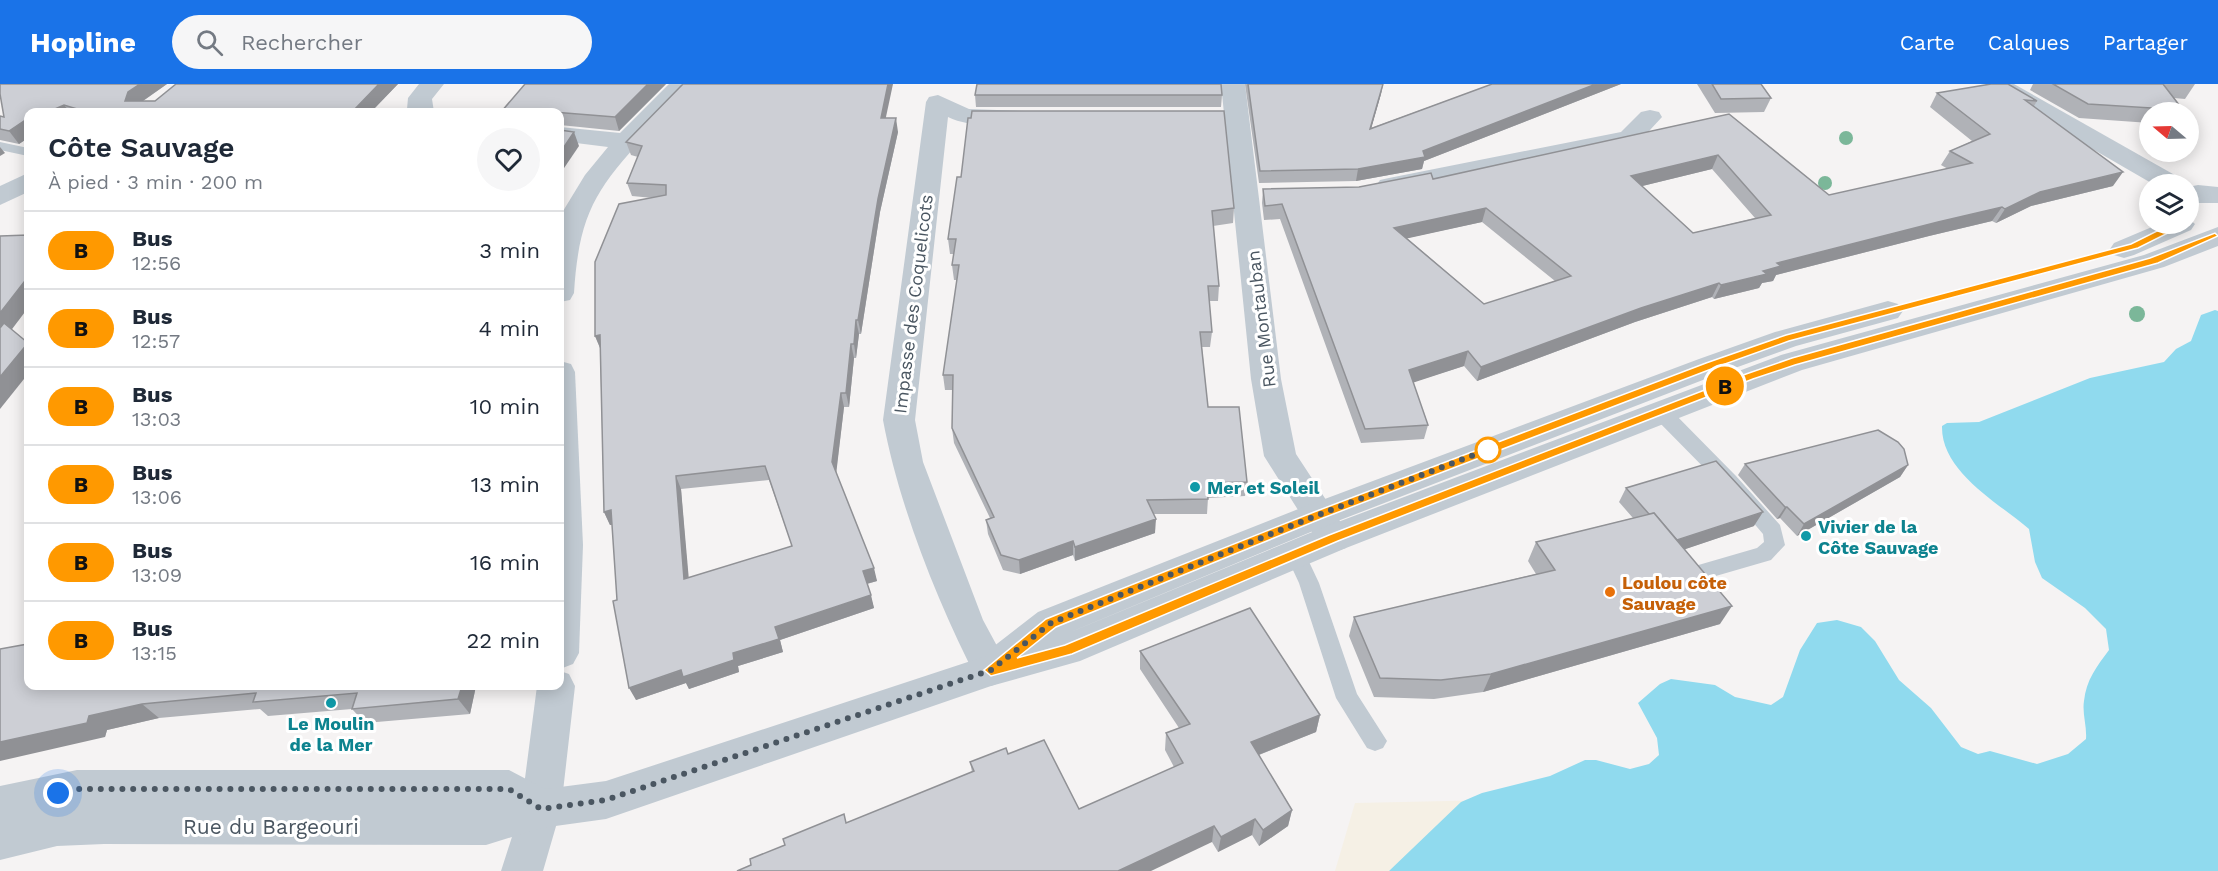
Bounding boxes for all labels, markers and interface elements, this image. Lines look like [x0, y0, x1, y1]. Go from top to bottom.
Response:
search box [172, 15, 592, 69]
text: Hopline [30, 26, 136, 59]
icon: search [193, 26, 226, 59]
text: Rechercher [241, 30, 363, 55]
text: Carte [1900, 30, 1955, 55]
text: Calques [1988, 30, 2070, 55]
text: Partager [2103, 30, 2188, 55]
north arrow [2139, 102, 2199, 162]
map controls [2139, 102, 2199, 234]
button: heart [477, 128, 540, 191]
text: Côte Sauvage [48, 131, 235, 164]
text: À pied · 3 min · 200 m [48, 170, 263, 194]
button: layers [2139, 174, 2199, 234]
street label: Impasse des Coquelicots [889, 193, 937, 415]
text: Bus [132, 226, 172, 251]
text: B [74, 238, 88, 263]
text: 3 min [479, 238, 540, 263]
street label: Rue Montauban [1242, 249, 1280, 389]
text: 12:56 [132, 251, 181, 275]
text: Bus [132, 304, 172, 329]
text: B [74, 316, 88, 341]
text: 4 min [479, 316, 540, 341]
text: 12:57 [132, 329, 180, 353]
line badge: B [1706, 366, 1744, 406]
text: B [1718, 374, 1732, 399]
text: Bus [132, 382, 172, 407]
text: B [74, 394, 88, 419]
text: 10 min [470, 394, 540, 419]
text: 13:03 [132, 407, 181, 431]
unlabelled marker [1475, 437, 1501, 463]
text: Bus [132, 460, 172, 485]
text: B [74, 472, 88, 497]
text: 13 min [471, 472, 540, 497]
place label: Mer et Soleil [1207, 477, 1320, 498]
marker: Mer et Soleil [1188, 480, 1202, 494]
text: 13:06 [132, 485, 182, 509]
place label: Vivier de la Côte Sauvage [1818, 516, 1938, 558]
marker: Vivier de la Côte Sauvage [1799, 529, 1813, 543]
text: Bus [132, 538, 172, 563]
text: B [74, 550, 88, 575]
text: 16 min [470, 550, 540, 575]
text: 13:09 [132, 563, 182, 587]
place label: Loulou côte Sauvage [1622, 572, 1727, 614]
marker: Loulou côte Sauvage [1603, 585, 1617, 599]
text: Bus [132, 616, 172, 641]
text: B [74, 628, 88, 653]
text: 22 min [466, 628, 540, 653]
text: 13:15 [132, 641, 177, 665]
marker: Le Moulin de la Mer [324, 696, 338, 710]
place label: Le Moulin de la Mer [288, 713, 374, 755]
your location [43, 778, 73, 808]
street label: Rue du Bargeouri [183, 814, 359, 839]

